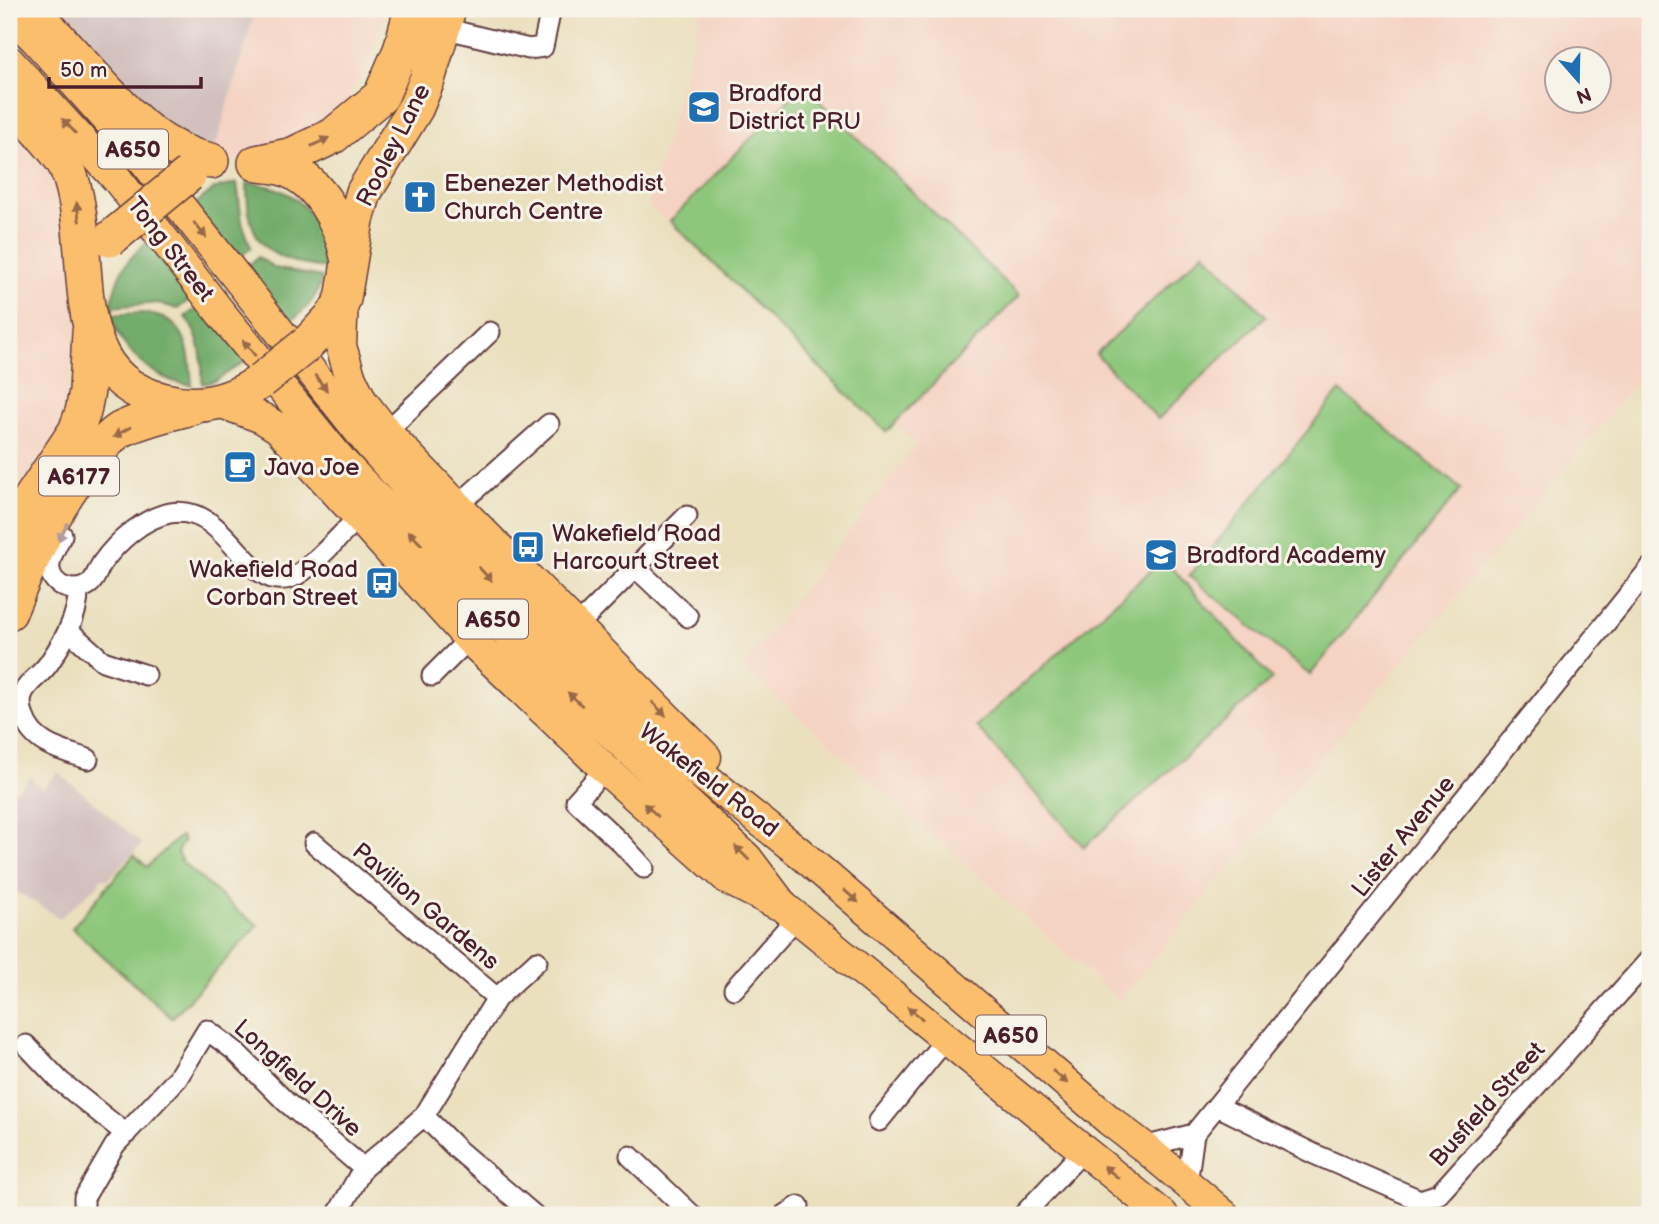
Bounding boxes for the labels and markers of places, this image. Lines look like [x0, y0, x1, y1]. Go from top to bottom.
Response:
place label: Bradford District PRU [728, 79, 861, 136]
school or university icon: Bradford District PRU [685, 88, 723, 126]
place label: Ebenezer Methodist Church Centre [444, 169, 664, 226]
church icon: Ebenezer Methodist Church Centre [401, 178, 439, 216]
cafe icon: Java Joe [221, 448, 259, 486]
place label: Java Joe [264, 453, 360, 482]
place label: Wakefield Road Harcourt Street [552, 519, 721, 576]
bus stop icon: Wakefield Road Harcourt Street [509, 528, 547, 566]
school or university icon: Bradford Academy [1142, 536, 1180, 574]
place label: Bradford Academy [1186, 541, 1386, 570]
place label: Wakefield Road Corban Street [189, 555, 359, 612]
bus stop icon: Wakefield Road Corban Street [363, 564, 401, 602]

